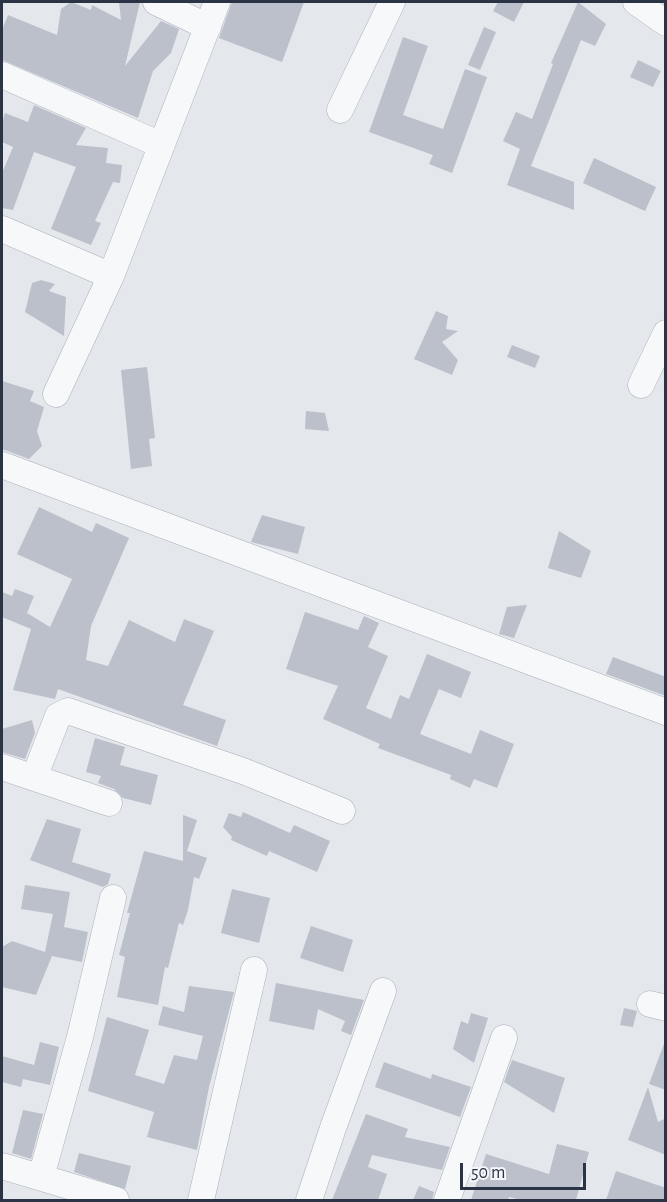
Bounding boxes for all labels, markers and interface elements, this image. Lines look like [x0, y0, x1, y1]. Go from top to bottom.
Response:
scale bar [463, 1151, 589, 1189]
text: 50 m [471, 1164, 505, 1182]

